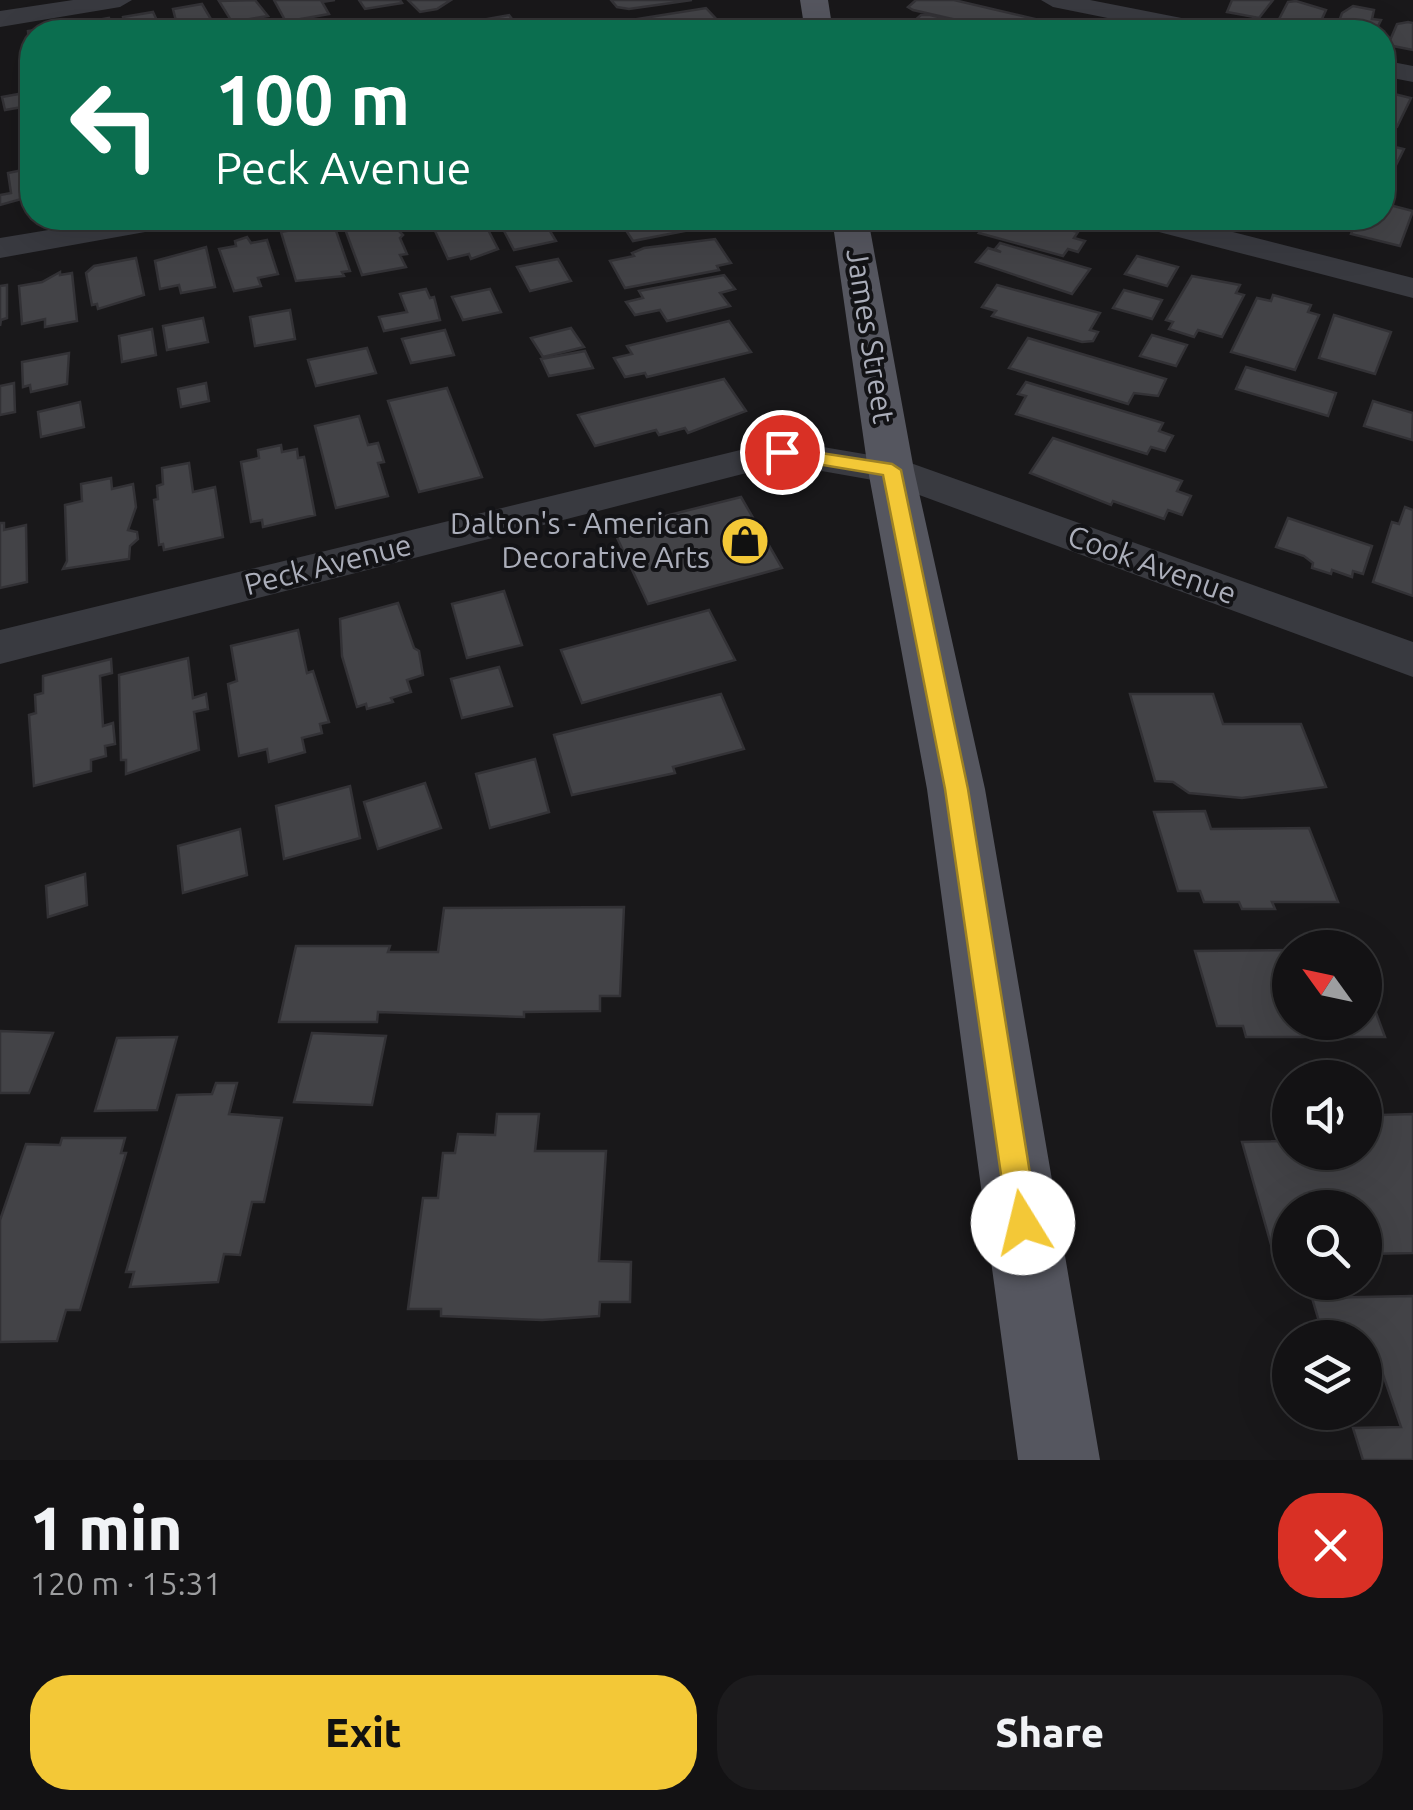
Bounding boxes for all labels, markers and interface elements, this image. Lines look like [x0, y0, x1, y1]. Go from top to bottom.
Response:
icon: left [50, 60, 180, 190]
text: 100 m [215, 60, 410, 138]
text: Peck Avenue [215, 142, 471, 193]
street label: James Street [840, 246, 902, 426]
pin [740, 410, 825, 495]
icon: arrive [755, 425, 810, 480]
place label: Dalton's - American Decorative Arts [450, 506, 710, 574]
shop icon: Dalton's - American Decorative Arts [719, 515, 771, 567]
street label: Cook Avenue [1064, 518, 1241, 610]
street label: Peck Avenue [241, 527, 415, 601]
north arrow [1272, 930, 1382, 1040]
map controls [1272, 930, 1382, 1430]
button: sound [1272, 1060, 1382, 1170]
position arrow [971, 1171, 1075, 1275]
button: search [1272, 1190, 1382, 1300]
button: layers [1272, 1320, 1382, 1430]
button: close [1278, 1493, 1383, 1598]
text: 1 min [30, 1494, 183, 1561]
text: 120 m · 15:31 [30, 1565, 222, 1601]
button: Exit [30, 1675, 697, 1790]
button: Share [717, 1675, 1383, 1790]

